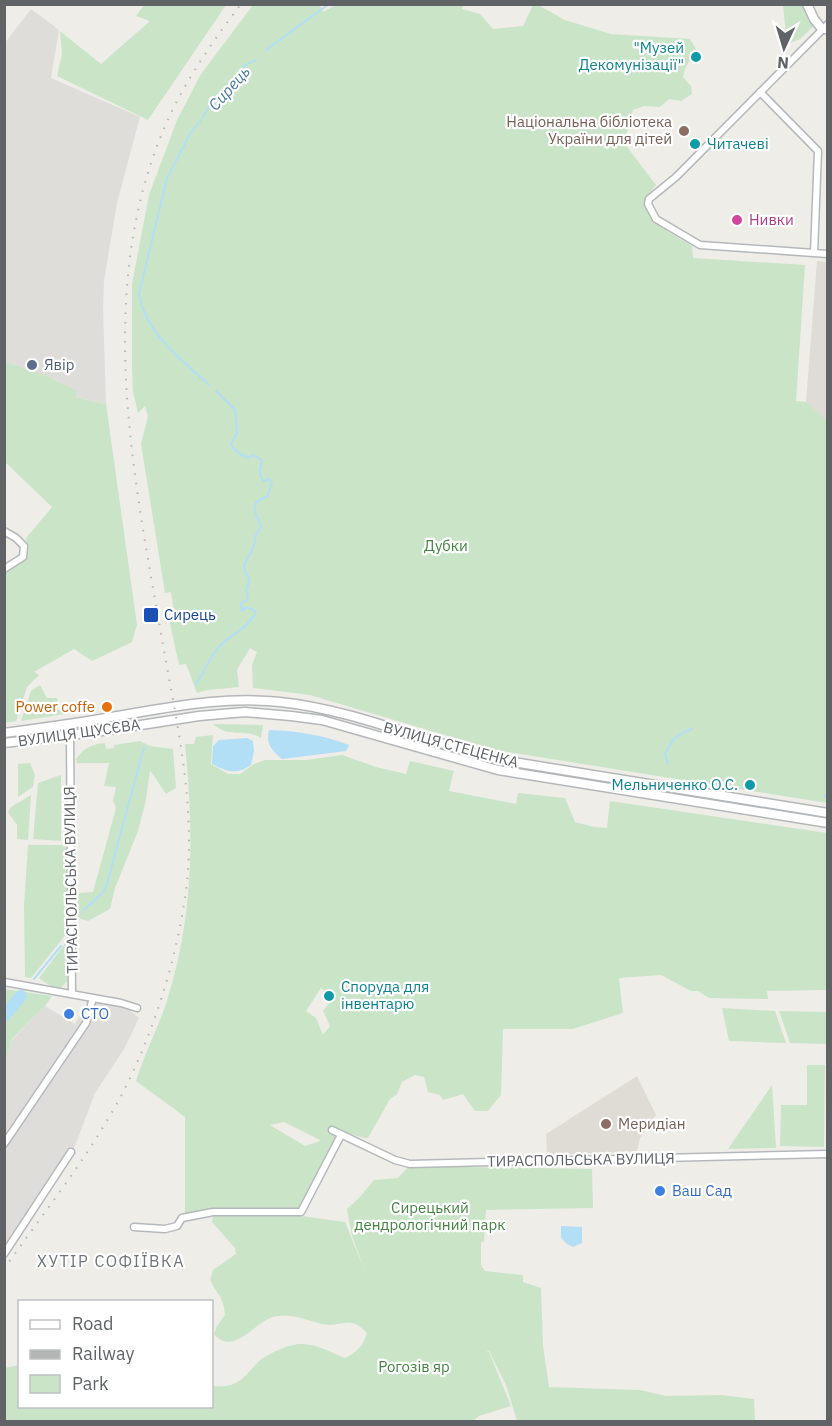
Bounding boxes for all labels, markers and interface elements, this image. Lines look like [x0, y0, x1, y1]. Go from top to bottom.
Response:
north arrow [754, 18, 814, 78]
place label: "Музей Декомунізації" [579, 38, 684, 74]
marker: "Музей Декомунізації" [689, 50, 703, 64]
text: N [776, 53, 789, 73]
water label: Сирець [204, 62, 254, 114]
place label: Національна бібліотека України для дітей [506, 112, 672, 148]
marker: Національна бібліотека України для дітей [677, 124, 691, 138]
place label: Читачеві [707, 134, 769, 153]
marker: Читачеві [688, 137, 702, 151]
place label: Нивки [749, 210, 794, 229]
marker: Нивки [730, 213, 744, 227]
place label: Явір [44, 355, 74, 374]
marker: Явір [25, 358, 39, 372]
park label: Дубки [424, 536, 468, 555]
place label: Сирець [164, 605, 216, 624]
marker: Сирець [142, 606, 160, 624]
place label: Power coffe [15, 697, 95, 716]
marker: Power coffe [100, 700, 114, 714]
street label: ВУЛИЦЯ ЩУСЄВА [17, 714, 142, 750]
street label: ВУЛИЦЯ СТЕЦЕНКА [382, 717, 521, 772]
place label: Мельниченко О.С. [612, 775, 738, 794]
marker: Мельниченко О.С. [743, 778, 757, 792]
street label: ТИРАСПОЛЬСЬКА ВУЛИЦЯ [59, 786, 82, 974]
place label: Споруда для інвентарю [341, 977, 429, 1013]
marker: Споруда для інвентарю [322, 989, 336, 1003]
place label: СТО [81, 1004, 109, 1023]
marker: СТО [62, 1007, 76, 1021]
place label: Меридіан [618, 1114, 685, 1133]
marker: Меридіан [599, 1117, 613, 1131]
street label: ТИРАСПОЛЬСЬКА ВУЛИЦЯ [487, 1148, 675, 1171]
place label: Ваш Сад [672, 1181, 732, 1200]
marker: Ваш Сад [653, 1184, 667, 1198]
park label: Сирецький дендрологічний парк [355, 1198, 505, 1234]
district label: ХУТІР СОФІЇВКА [37, 1251, 185, 1271]
legend [18, 1300, 213, 1408]
text: Road [72, 1312, 113, 1335]
text: Railway [72, 1342, 134, 1365]
park label: Рогозів яр [378, 1357, 450, 1376]
text: Park [72, 1372, 109, 1395]

